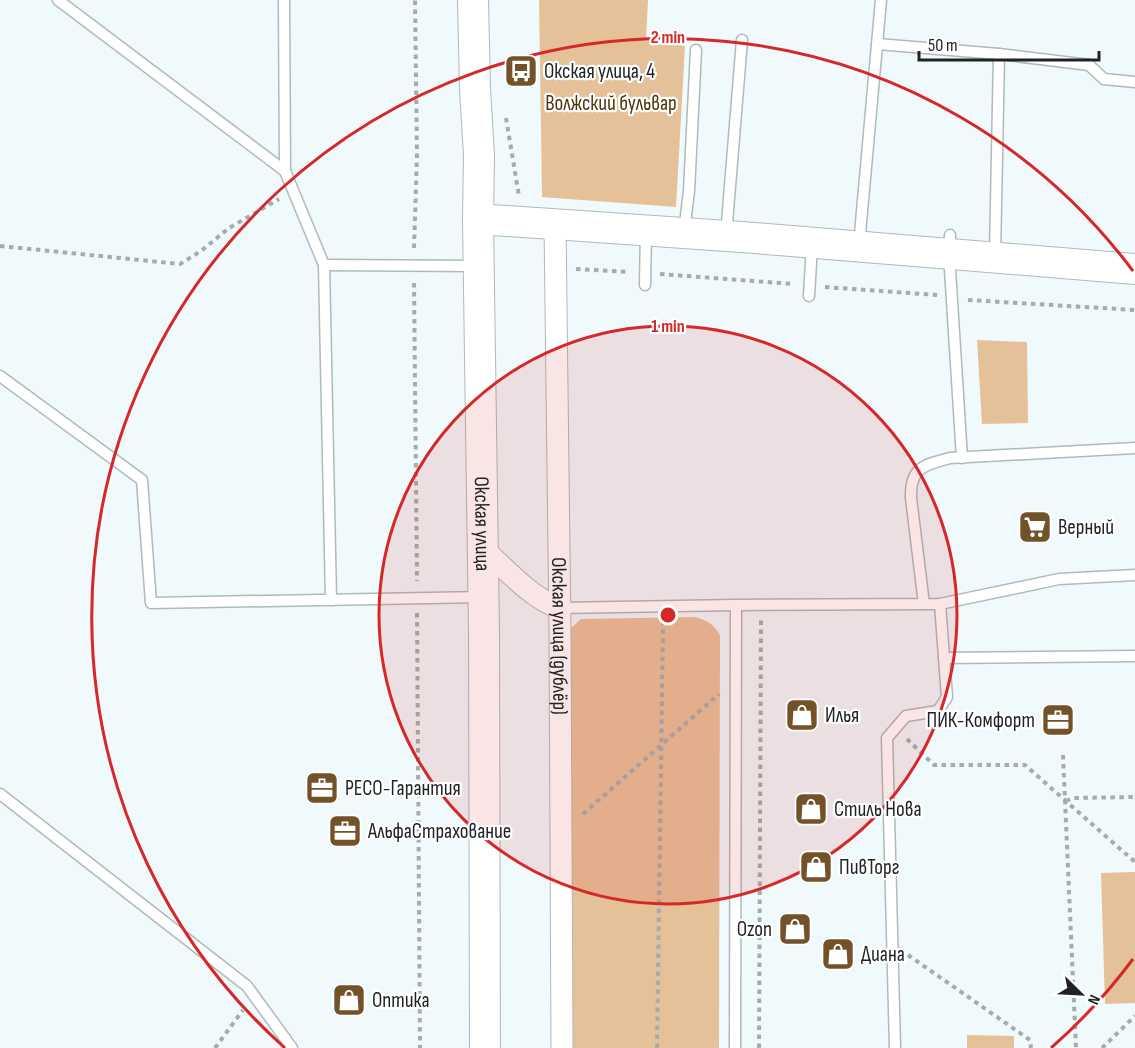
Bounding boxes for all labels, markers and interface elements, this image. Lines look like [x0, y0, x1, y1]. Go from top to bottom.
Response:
scale bar [919, 24, 1099, 62]
text: 2 min [651, 27, 685, 48]
text: 50 m [928, 35, 958, 56]
bus stop icon: Окская улица, 4 [503, 53, 539, 89]
place label: Окская улица, 4 [544, 59, 655, 84]
park label: Волжский бульвар [545, 91, 677, 116]
text: 1 min [651, 316, 685, 337]
street label: Окская улица [469, 476, 495, 572]
supermarket icon: Верный [1017, 509, 1053, 545]
place label: Верный [1058, 515, 1114, 540]
street label: Окская улица (дублёр) [546, 557, 572, 715]
centre of rings [658, 605, 678, 625]
shop icon: Илья [784, 697, 820, 733]
office icon: ПИК-Комфорт [1040, 702, 1076, 738]
place label: Илья [825, 703, 859, 728]
place label: ПИК-Комфорт [926, 708, 1035, 733]
office icon: РЕСО-Гарантия [304, 770, 340, 806]
place label: РЕСО-Гарантия [345, 776, 461, 801]
shop icon: Стиль Нова [793, 791, 829, 827]
place label: Стиль Нова [834, 797, 922, 822]
office icon: АльфаСтрахование [327, 813, 363, 849]
place label: АльфаСтрахование [367, 819, 511, 844]
shop icon: ПивТорг [798, 849, 834, 885]
place label: ПивТорг [839, 855, 899, 880]
shop icon: Ozon [777, 911, 813, 947]
place label: Ozon [737, 917, 772, 942]
shop icon: Диана [820, 936, 856, 972]
place label: Диана [861, 942, 905, 967]
north arrow [1051, 964, 1111, 1024]
shop icon: Оптика [331, 982, 367, 1018]
place label: Оптика [372, 988, 430, 1013]
text: N [1083, 992, 1104, 1007]

